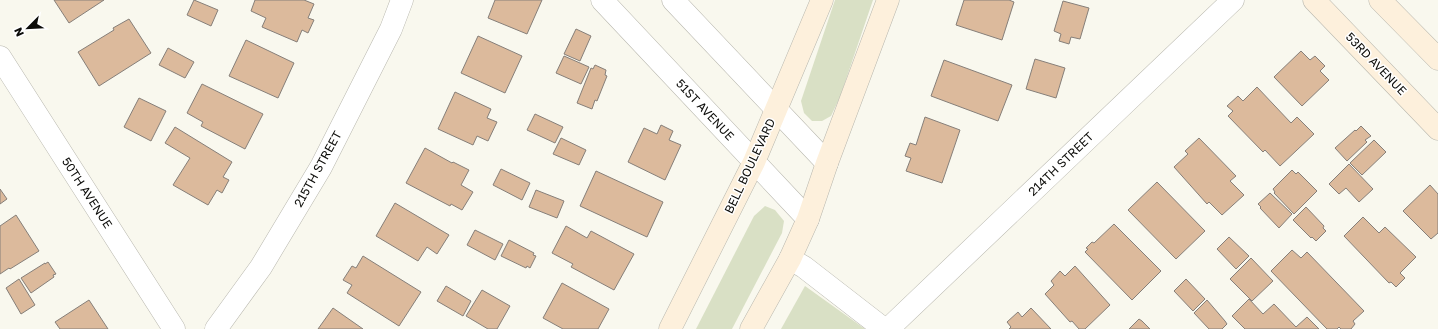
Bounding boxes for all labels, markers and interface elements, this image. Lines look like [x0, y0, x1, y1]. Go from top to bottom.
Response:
north arrow [8, 8, 48, 48]
text: N [11, 26, 26, 39]
street label: 53RD AVENUE [1343, 29, 1410, 98]
street label: 51ST AVENUE [673, 76, 738, 143]
street label: BELL BOULEVARD [721, 116, 778, 216]
street label: 215TH STREET [290, 128, 345, 209]
street label: 214TH STREET [1025, 128, 1097, 199]
street label: 50TH AVENUE [59, 154, 116, 231]

